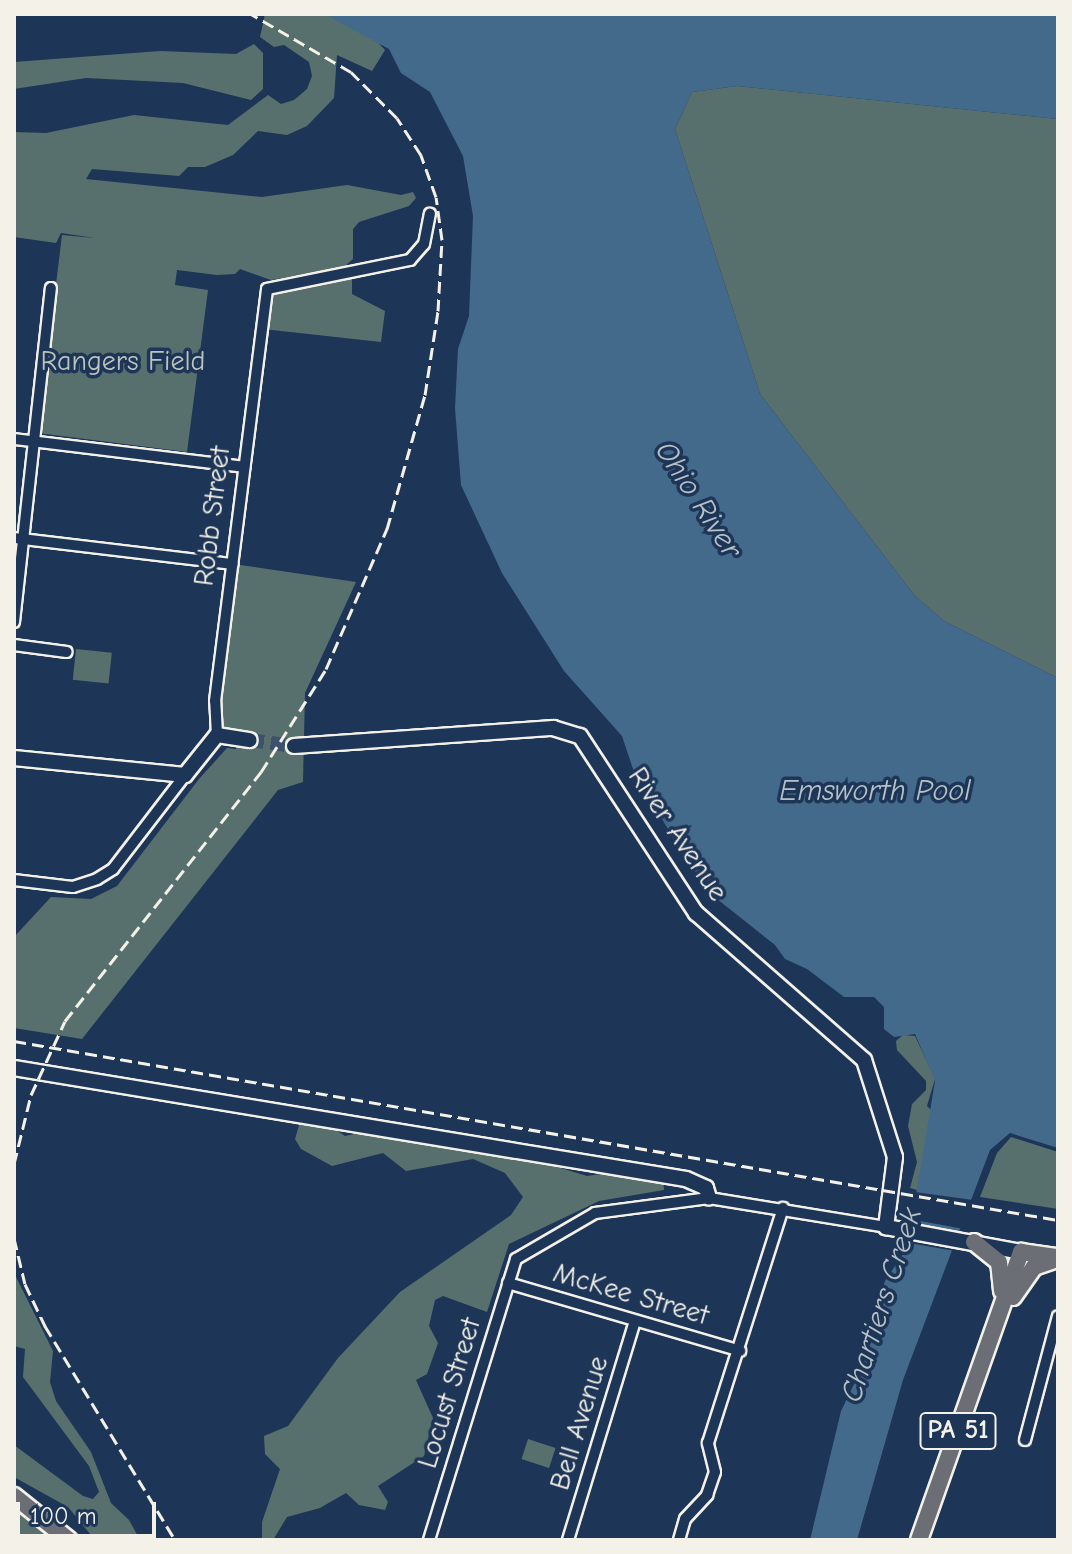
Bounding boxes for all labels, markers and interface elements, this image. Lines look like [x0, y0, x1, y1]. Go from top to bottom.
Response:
park label: Rangers Field [41, 344, 205, 378]
water label: Ohio River [647, 435, 749, 565]
street label: Robb Street [187, 444, 237, 588]
street label: River Avenue [621, 761, 735, 907]
water label: Emsworth Pool [779, 773, 971, 809]
water label: Chartiers Creek [834, 1203, 930, 1407]
street label: McKee Street [549, 1256, 713, 1332]
street label: Locust Street [410, 1314, 488, 1472]
street label: Bell Avenue [543, 1352, 615, 1494]
road number: PA 51 [918, 1409, 998, 1453]
scale bar [20, 1486, 160, 1536]
text: 100 m [30, 1502, 97, 1530]

